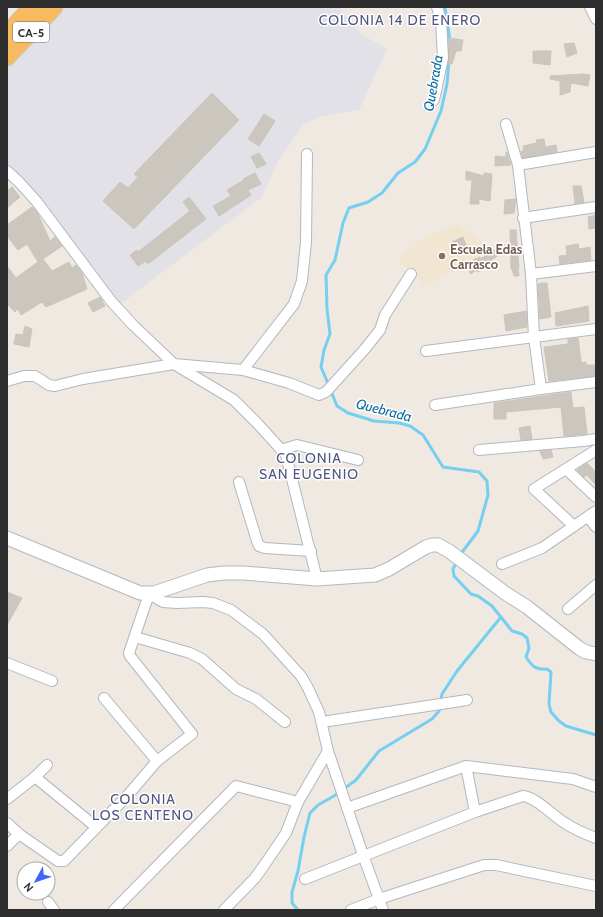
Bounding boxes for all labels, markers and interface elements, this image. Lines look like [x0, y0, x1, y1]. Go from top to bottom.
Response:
district label: COLONIA 14 DE ENERO [319, 11, 481, 29]
road number: CA-5 [13, 22, 49, 42]
water label: Quebrada [419, 53, 447, 113]
place label: Escuela Edas Carrasco [450, 241, 523, 272]
marker: Escuela Edas Carrasco [437, 251, 447, 261]
water label: Quebrada [354, 394, 414, 426]
district label: COLONIA SAN EUGENIO [259, 449, 359, 483]
district label: COLONIA LOS CENTENO [92, 790, 194, 824]
north arrow [16, 861, 56, 901]
text: N [20, 880, 36, 895]

